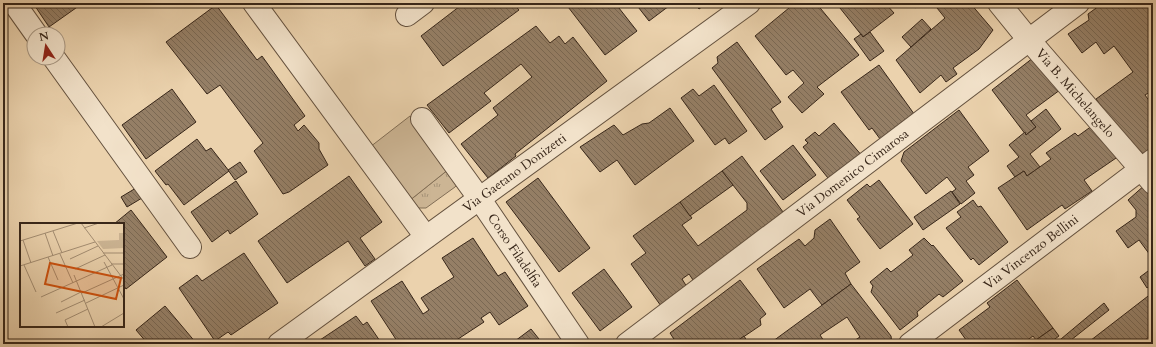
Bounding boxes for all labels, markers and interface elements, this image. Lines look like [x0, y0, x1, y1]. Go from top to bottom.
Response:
north arrow [26, 26, 66, 66]
text: N [38, 28, 51, 45]
street label: Via B. Michelangelo [1031, 45, 1119, 142]
street label: Via Domenico Cimarosa [793, 125, 913, 222]
street label: Via Gaetano Donizetti [459, 129, 570, 217]
street label: Corso Filadelfia [483, 210, 546, 291]
street label: Via Vincenzo Bellini [980, 210, 1083, 294]
inset map [20, 223, 124, 327]

